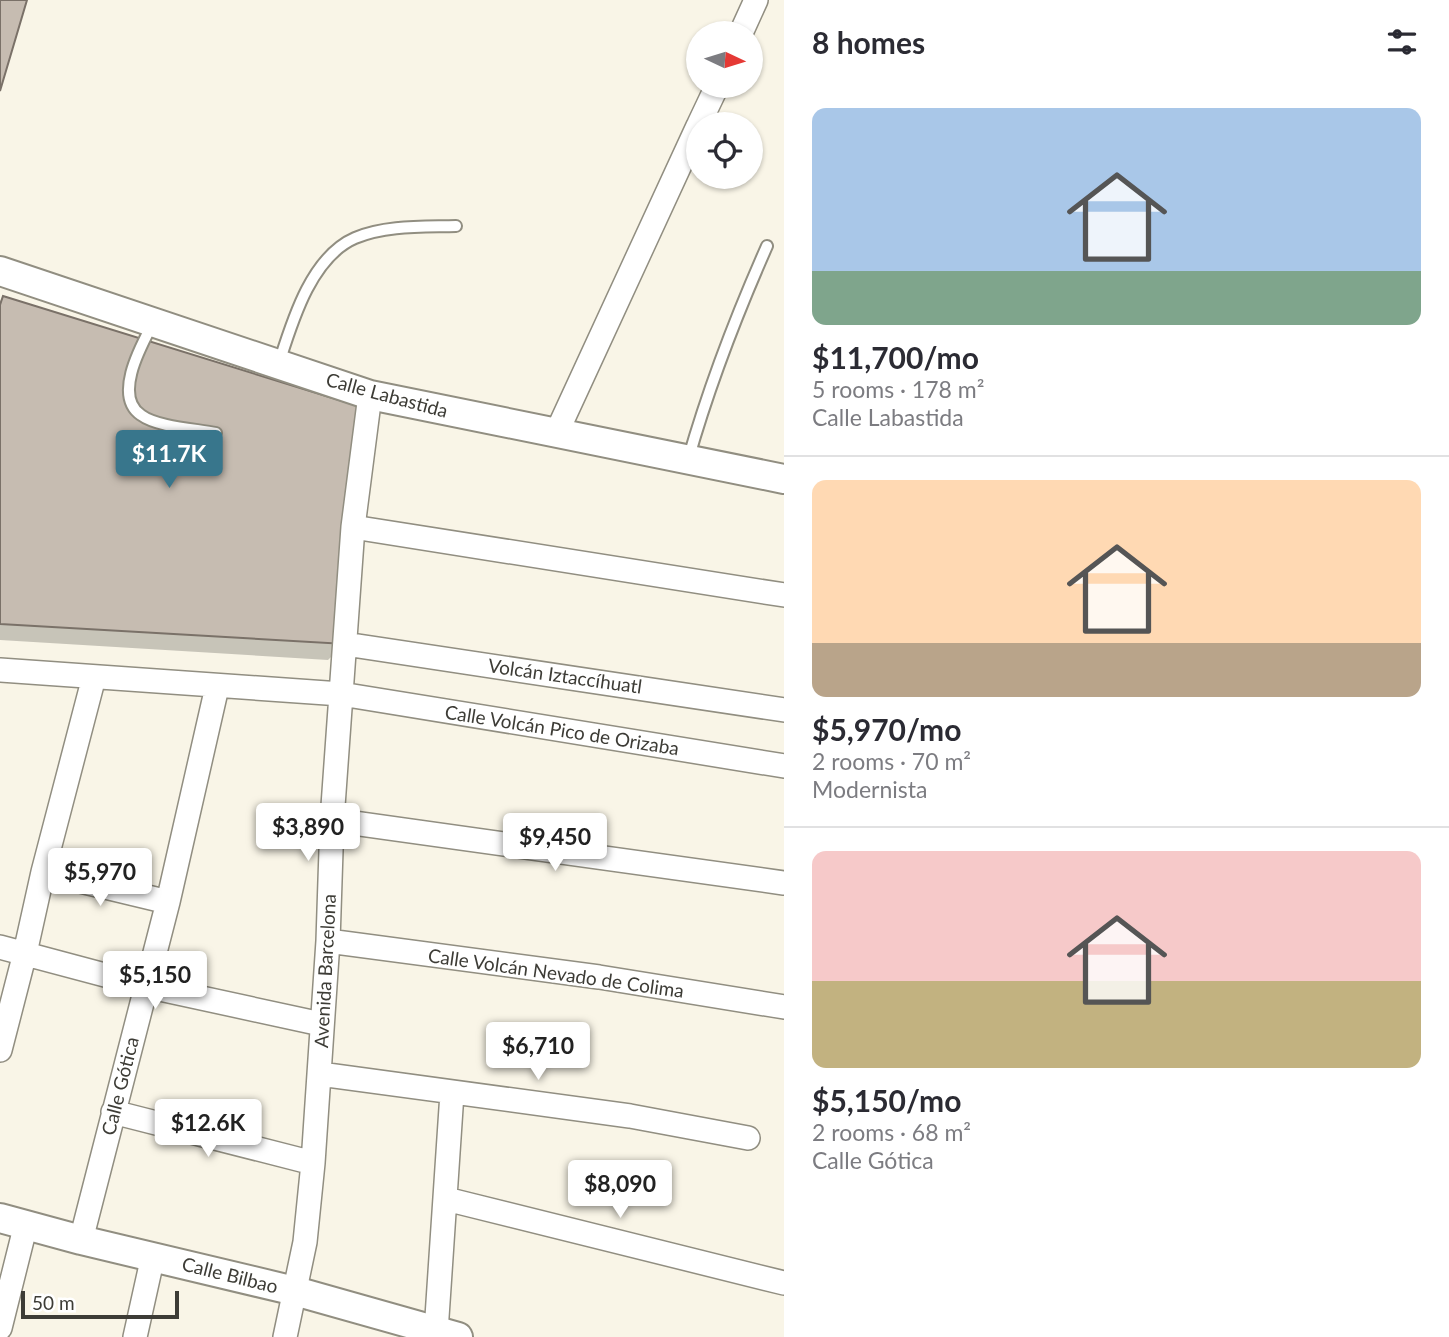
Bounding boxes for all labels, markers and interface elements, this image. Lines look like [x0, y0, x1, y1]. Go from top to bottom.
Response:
north arrow [686, 21, 763, 98]
map controls [686, 21, 763, 189]
icon: filters [1383, 23, 1421, 61]
text: 8 homes [812, 24, 925, 60]
button: locate [686, 112, 763, 189]
icon: home [1054, 154, 1180, 280]
text: $11,700/mo [812, 339, 979, 375]
street label: Calle Labastida [324, 367, 451, 422]
text: 5 rooms · 178 m² [812, 375, 984, 403]
text: Calle Labastida [812, 403, 964, 431]
pin: $11.7K [112, 430, 226, 490]
text: $11.7K [132, 439, 206, 467]
icon: home [1054, 526, 1180, 652]
street label: Volcán Iztaccíhuatl [487, 653, 644, 698]
street label: Calle Volcán Pico de Orizaba [443, 700, 681, 759]
text: $5,970/mo [812, 711, 961, 747]
text: 2 rooms · 70 m² [812, 747, 971, 775]
text: Modernista [812, 775, 927, 803]
pin: $3,890 [251, 804, 365, 863]
text: $3,890 [272, 812, 344, 840]
pin: $9,450 [498, 814, 612, 873]
text: $9,450 [519, 822, 591, 850]
pin: $5,970 [43, 848, 157, 908]
text: $5,970 [64, 857, 136, 885]
street label: Avenida Barcelona [309, 893, 340, 1049]
icon: home [1054, 897, 1180, 1023]
street label: Calle Volcán Nevado de Colima [427, 943, 686, 1002]
pin: $5,150 [98, 951, 212, 1011]
text: $5,150 [119, 960, 191, 988]
pin: $6,710 [481, 1023, 595, 1082]
text: $6,710 [502, 1031, 574, 1059]
street label: Calle Gótica [96, 1034, 143, 1137]
text: $5,150/mo [812, 1082, 961, 1118]
pin: $12.6K [151, 1100, 265, 1159]
text: $12.6K [171, 1108, 245, 1136]
text: 2 rooms · 68 m² [812, 1118, 971, 1146]
text: Calle Gótica [812, 1146, 934, 1174]
pin: $8,090 [563, 1160, 677, 1220]
text: $8,090 [584, 1169, 656, 1197]
street label: Calle Bilbao [180, 1252, 280, 1298]
scale bar [21, 1288, 178, 1320]
text: 50 m [32, 1291, 75, 1314]

